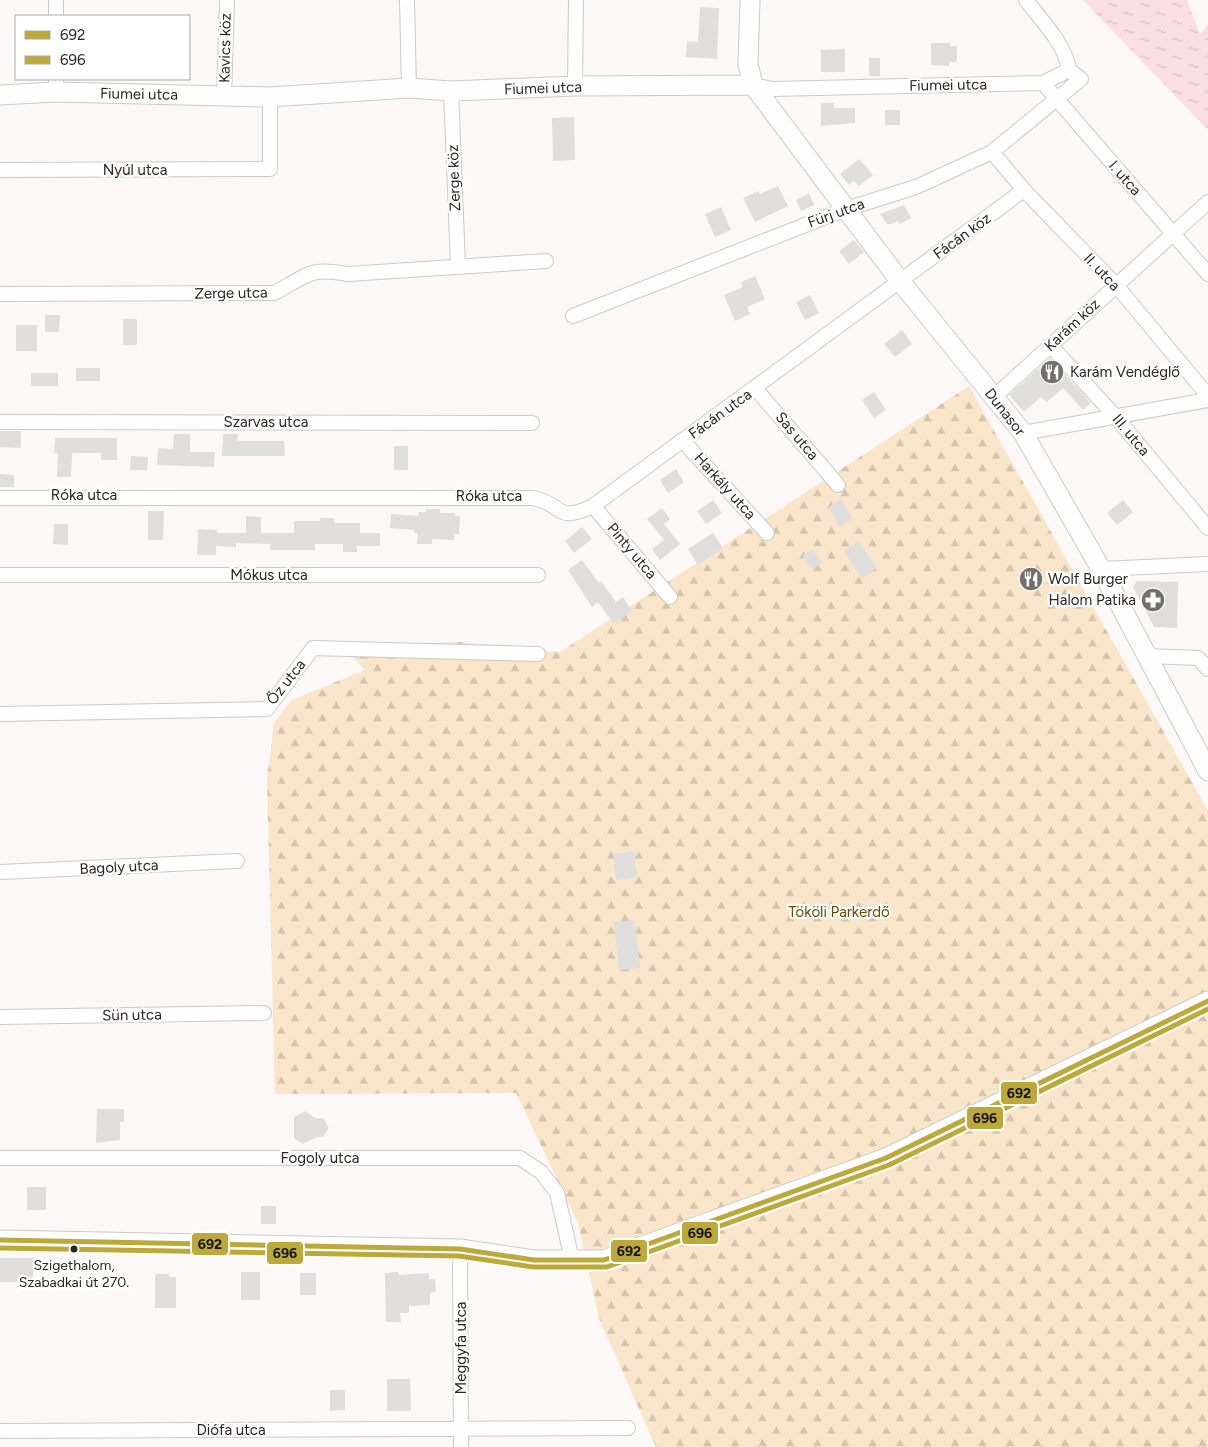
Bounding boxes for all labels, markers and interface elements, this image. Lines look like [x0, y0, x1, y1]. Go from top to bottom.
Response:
street label: Kavics köz [215, 13, 235, 83]
legend [15, 15, 190, 80]
text: 692 [60, 26, 85, 44]
text: 696 [60, 51, 86, 69]
street label: Fiumei utca [909, 75, 987, 95]
street label: Fiumei utca [504, 78, 582, 98]
street label: Fiumei utca [100, 84, 178, 104]
street label: Zerge köz [444, 144, 464, 212]
street label: I. utca [1105, 157, 1145, 199]
street label: Nyúl utca [103, 161, 167, 179]
street label: Fürj utca [805, 194, 867, 232]
street label: Fácán köz [930, 209, 994, 263]
street label: II. utca [1080, 250, 1124, 294]
street label: Zerge utca [194, 283, 268, 303]
street label: Karám köz [1041, 295, 1103, 355]
restaurant icon: Karám Vendéglő [1039, 359, 1065, 385]
place label: Karám Vendéglő [1070, 363, 1180, 381]
street label: Fácán utca [685, 385, 755, 443]
street label: Dunasor [981, 385, 1029, 439]
street label: Sas utca [772, 408, 822, 464]
street label: III. utca [1108, 411, 1154, 459]
street label: Szarvas utca [223, 413, 309, 431]
street label: Harkály utca [690, 449, 760, 523]
street label: Róka utca [51, 486, 117, 504]
street label: Róka utca [456, 487, 522, 505]
street label: Pinty utca [603, 519, 661, 583]
street label: Mókus utca [230, 566, 308, 584]
restaurant icon: Wolf Burger [1018, 566, 1044, 592]
place label: Wolf Burger [1048, 570, 1128, 588]
pharmacy icon: Halom Patika [1140, 587, 1166, 613]
place label: Halom Patika [1049, 591, 1136, 609]
street label: Őz utca [263, 656, 309, 708]
street label: Bagoly utca [79, 856, 159, 878]
park label: Tököli Parkerdő [788, 903, 890, 921]
street label: Sün utca [102, 1005, 162, 1025]
line badge: 692 [1000, 1081, 1038, 1105]
text: 692 [1007, 1085, 1031, 1102]
line badge: 696 [966, 1106, 1004, 1130]
text: 696 [973, 1110, 997, 1127]
street label: Fogoly utca [281, 1149, 359, 1167]
line badge: 696 [681, 1221, 719, 1245]
text: 696 [688, 1225, 712, 1242]
line badge: 692 [191, 1232, 229, 1256]
text: 692 [198, 1236, 222, 1253]
line badge: 692 [610, 1239, 648, 1263]
line badge: 696 [266, 1241, 304, 1265]
text: 692 [617, 1243, 641, 1260]
marker: Szigethalom, Szabadkai út 270. [69, 1244, 79, 1254]
text: 696 [273, 1245, 297, 1262]
place label: Szigethalom, Szabadkai út 270. [19, 1257, 129, 1291]
street label: Meggyfa utca [452, 1302, 470, 1395]
street label: Diófa utca [196, 1421, 266, 1439]

